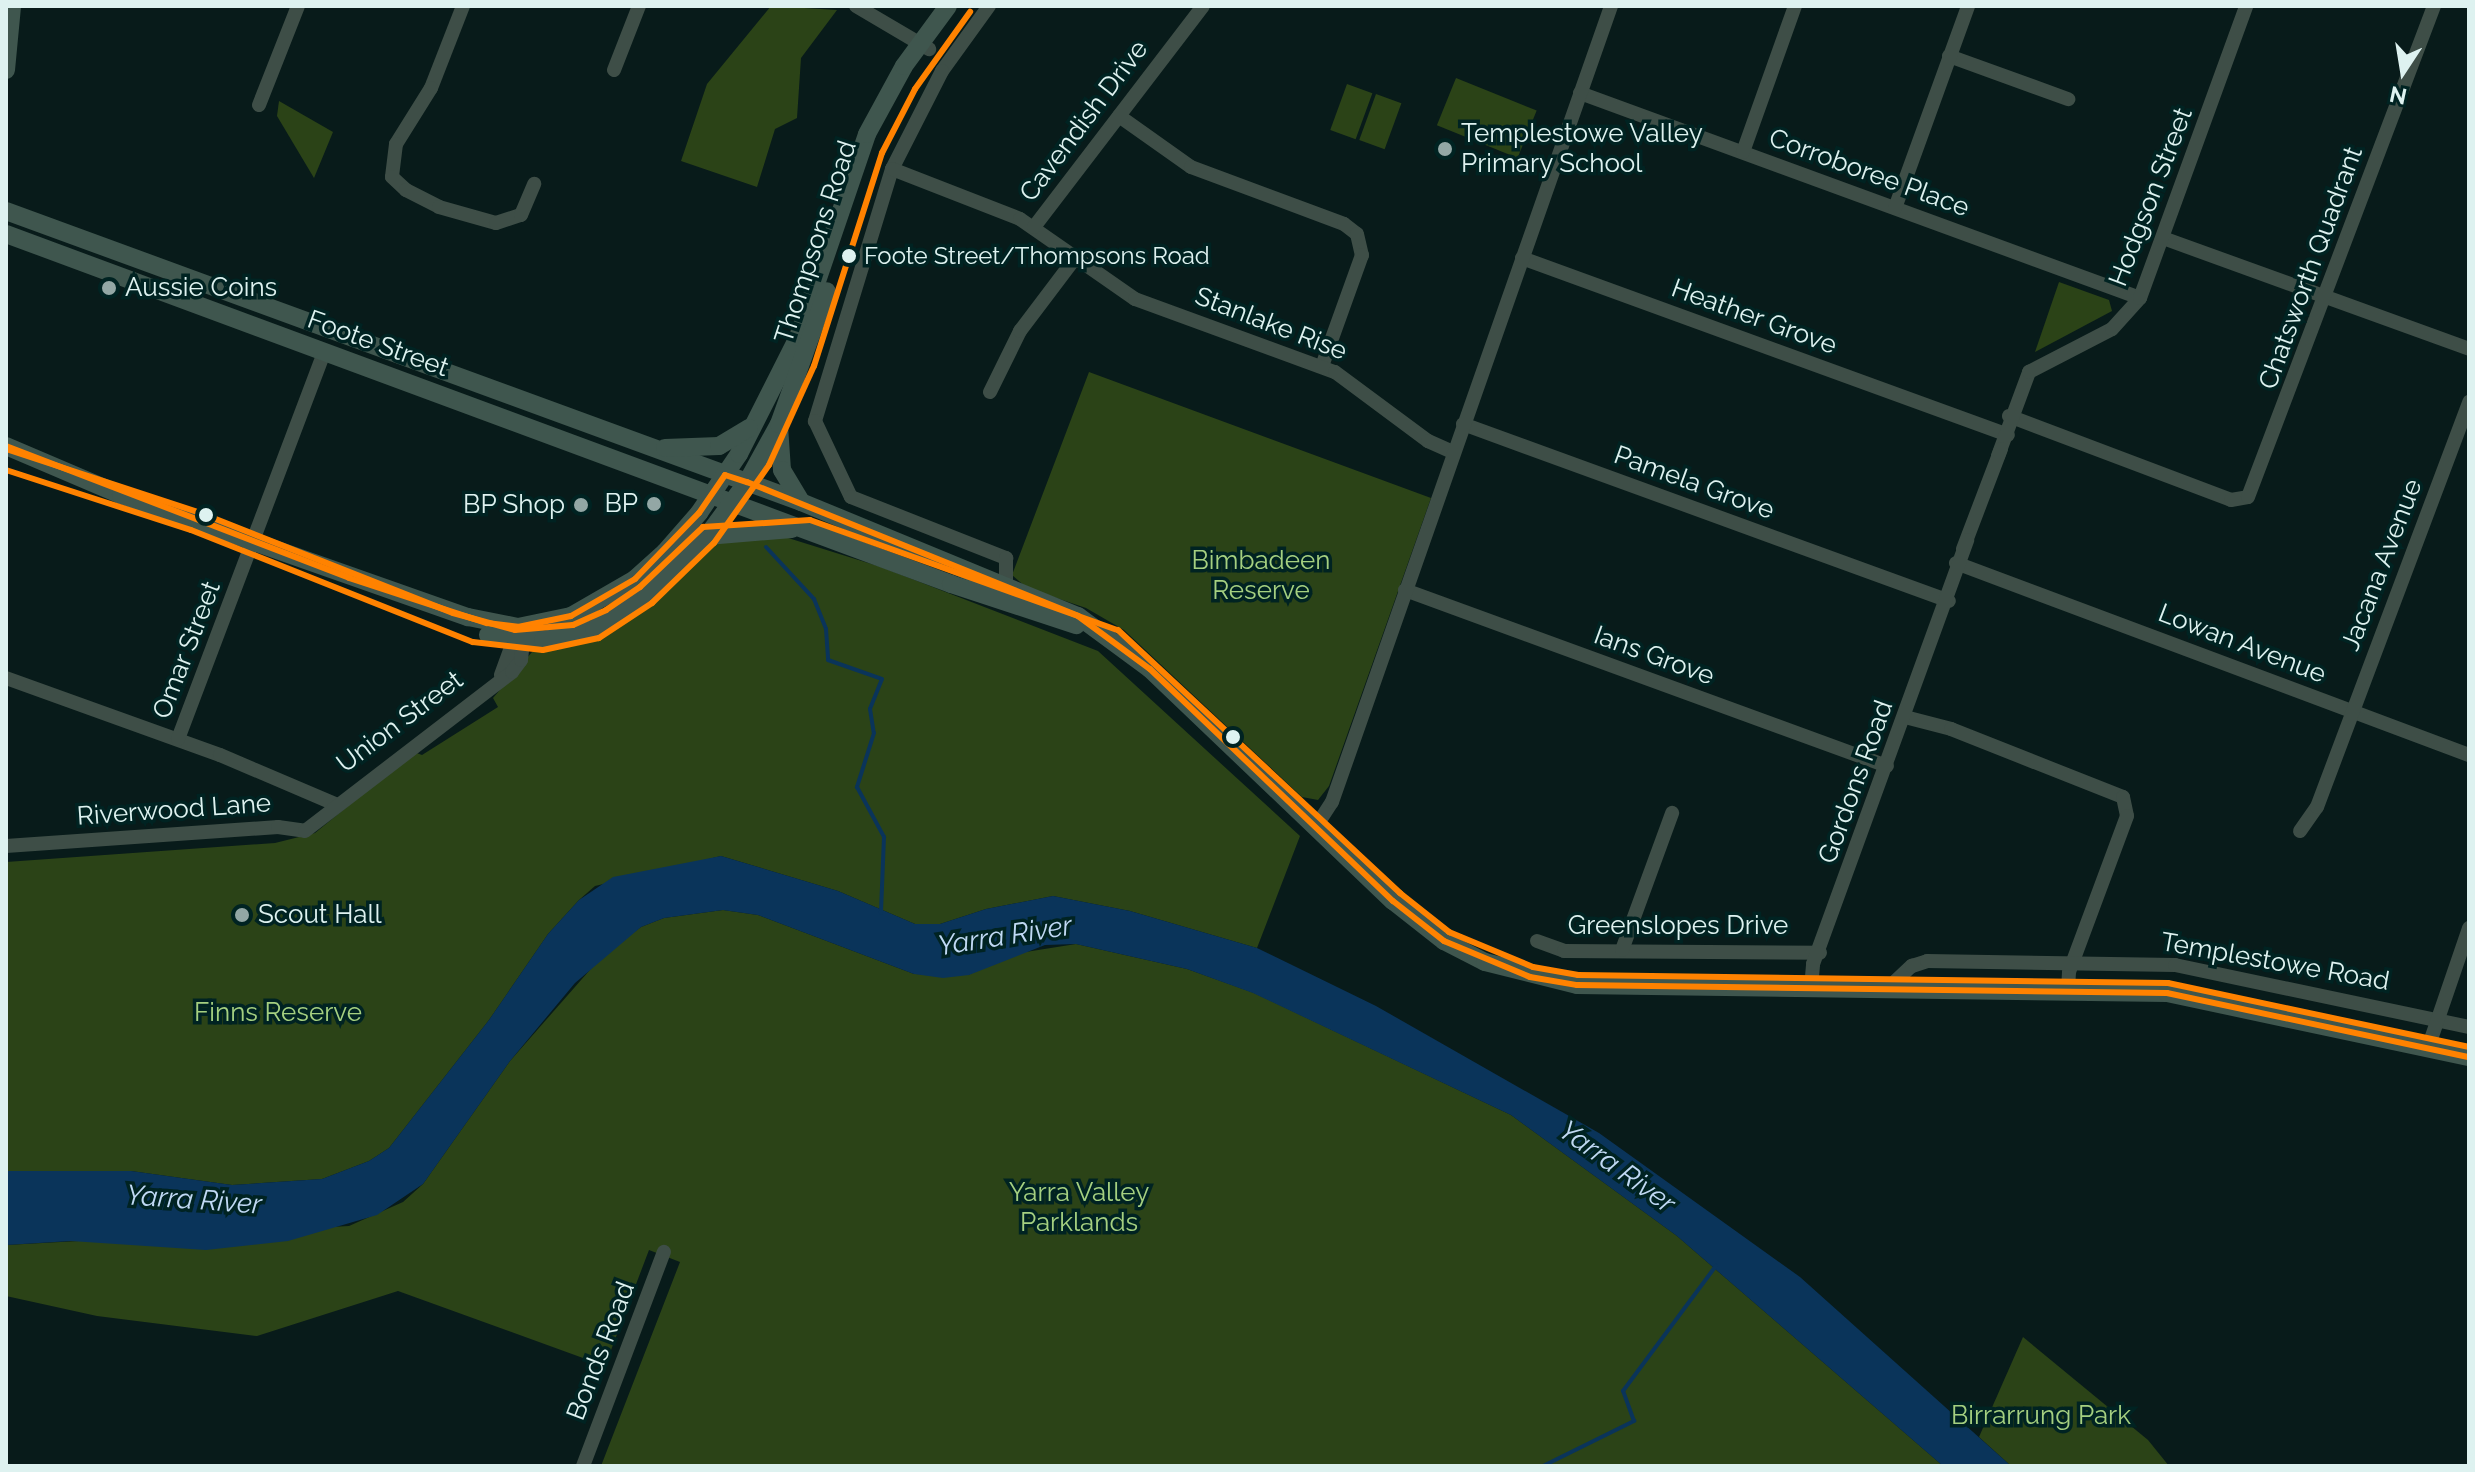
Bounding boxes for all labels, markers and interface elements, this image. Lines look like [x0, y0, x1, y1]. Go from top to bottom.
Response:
north arrow [2363, 32, 2443, 112]
street label: Cavendish Drive [1013, 34, 1155, 208]
text: N [2387, 81, 2409, 110]
street label: Hodgson Street [2103, 103, 2199, 291]
place label: Templestowe Valley Primary School [1461, 118, 1704, 180]
street label: Corroboree Place [1765, 122, 1973, 224]
street label: Thompsons Road [769, 137, 863, 347]
marker: Templestowe Valley Primary School [1436, 140, 1454, 158]
street label: Chatsworth Quadrant [2253, 142, 2369, 394]
place label: Foote Street/Thompsons Road [864, 242, 1210, 270]
marker: Foote Street/Thompsons Road [841, 248, 857, 264]
place label: Aussie Coins [125, 272, 277, 304]
street label: Heather Grove [1667, 273, 1841, 361]
marker: Aussie Coins [100, 279, 118, 297]
street label: Stanlake Rise [1191, 281, 1351, 367]
street label: Foote Street [303, 304, 453, 384]
street label: Pamela Grove [1610, 440, 1778, 526]
street label: Jacana Avenue [2335, 474, 2429, 656]
place label: BP [605, 488, 638, 520]
place label: BP Shop [462, 489, 565, 521]
marker: BP [645, 495, 663, 513]
marker: BP Shop [572, 496, 590, 514]
unlabelled marker [198, 507, 214, 523]
park label: Bimbadeen Reserve [1192, 545, 1330, 606]
street label: Omar Street [146, 577, 228, 723]
street label: Lowan Avenue [2153, 598, 2331, 690]
street label: Ians Grove [1590, 620, 1718, 692]
street label: Union Street [331, 665, 469, 779]
street label: Gordons Road [1812, 696, 1900, 868]
unlabelled marker [1225, 729, 1241, 745]
street label: Riverwood Lane [76, 788, 272, 832]
place label: Scout Hall [258, 899, 382, 931]
marker: Scout Hall [233, 906, 251, 924]
water label: Yarra River [935, 909, 1075, 963]
street label: Greenslopes Drive [1568, 910, 1788, 942]
street label: Templestowe Road [2158, 927, 2392, 997]
park label: Finns Reserve [194, 997, 362, 1029]
water label: Yarra River [1552, 1114, 1682, 1220]
park label: Yarra Valley Parklands [1008, 1177, 1150, 1238]
water label: Yarra River [125, 1179, 263, 1221]
street label: Bonds Road [560, 1277, 642, 1425]
park label: Birrarrung Park [1951, 1400, 2131, 1432]

